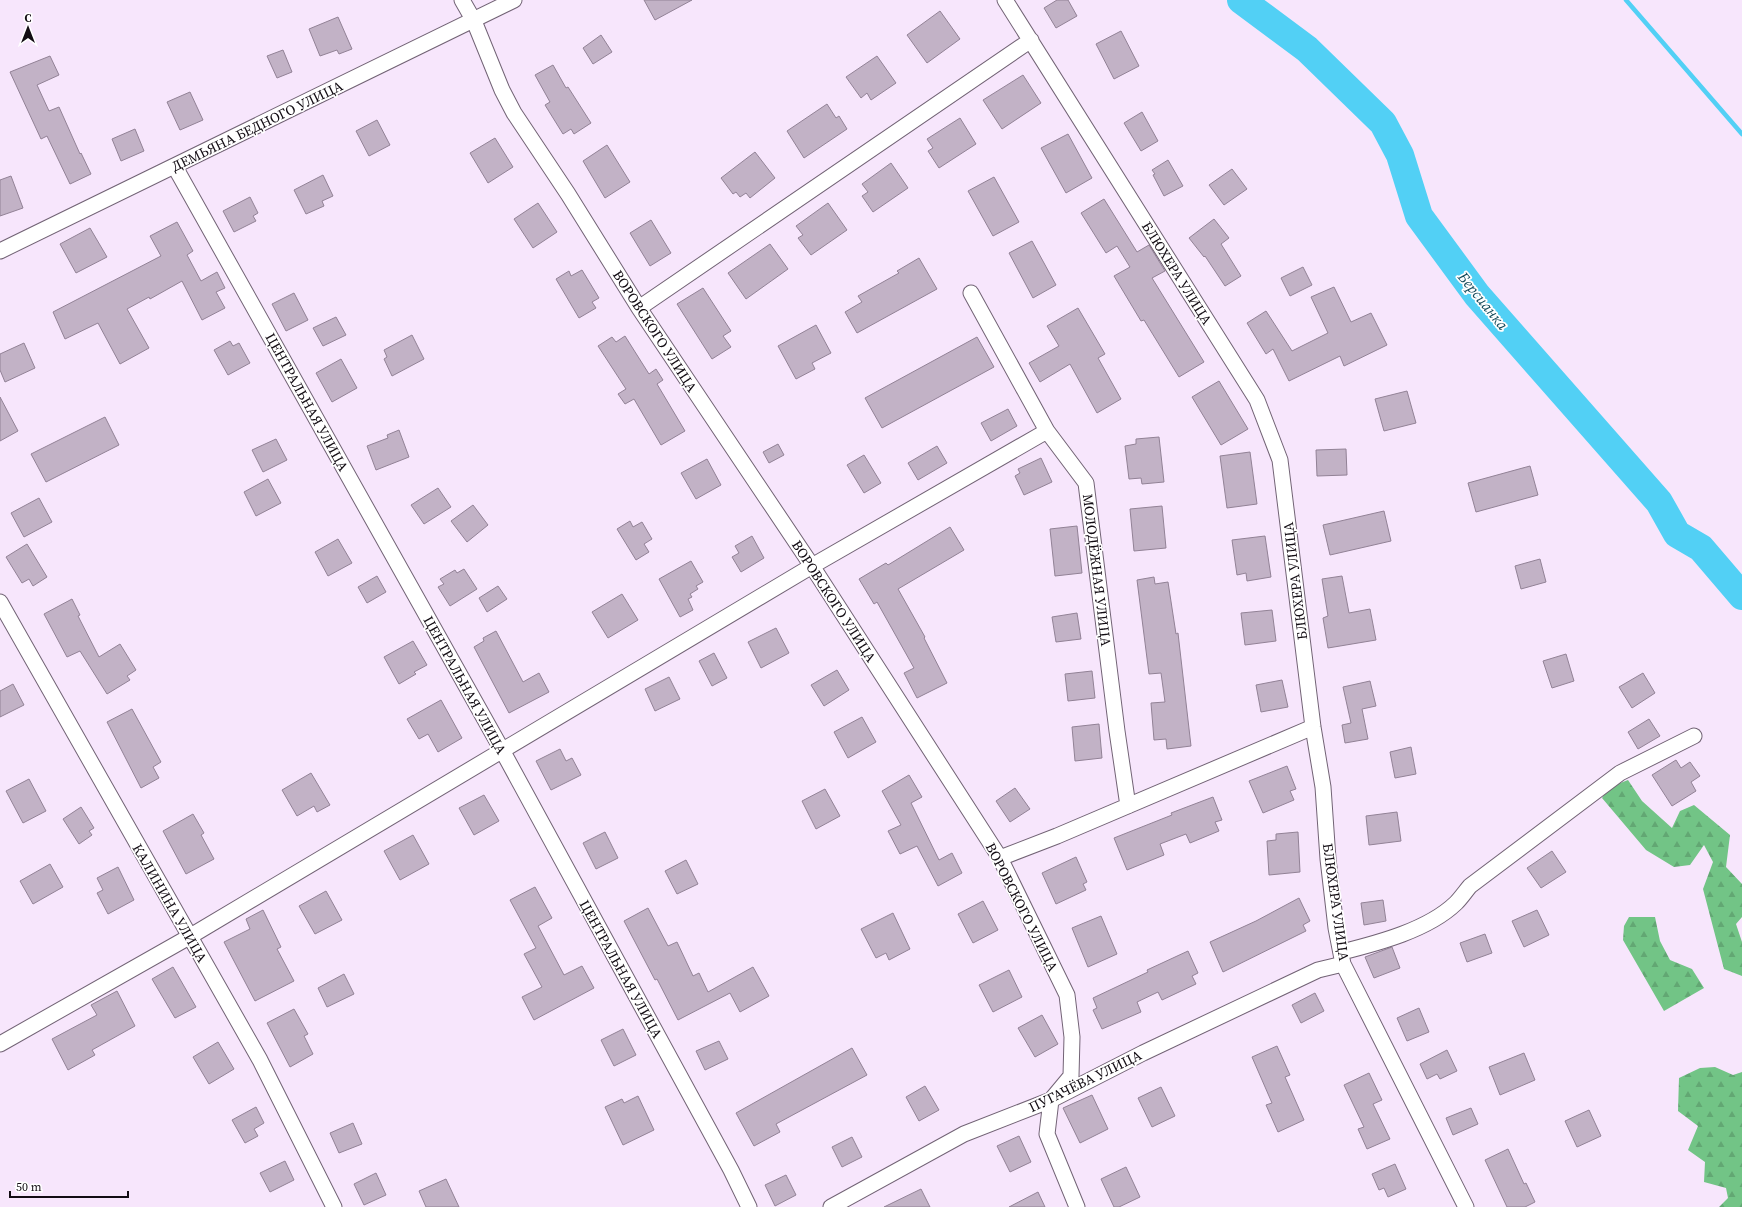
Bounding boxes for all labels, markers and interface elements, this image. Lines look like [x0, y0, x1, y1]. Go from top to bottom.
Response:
north arrow [8, 8, 48, 48]
text: С [25, 11, 32, 26]
street label: ДЕМЬЯНА БЕДНОГО УЛИЦА [168, 75, 347, 176]
street label: БЛЮХЕРА УЛИЦА [1137, 217, 1217, 329]
street label: ВОРОВСКОГО УЛИЦА [608, 266, 702, 397]
water label: Берсианка [1453, 266, 1513, 334]
street label: ЦЕНТРАЛЬНАЯ УЛИЦА [261, 329, 354, 475]
street label: МОЛОДЁЖНАЯ УЛИЦА [1078, 493, 1116, 648]
street label: БЛЮХЕРА УЛИЦА [1278, 520, 1312, 641]
street label: ВОРОВСКОГО УЛИЦА [787, 536, 881, 667]
street label: ЦЕНТРАЛЬНАЯ УЛИЦА [419, 612, 512, 758]
street label: ВОРОВСКОГО УЛИЦА [981, 839, 1063, 975]
street label: КАЛИНИНА УЛИЦА [128, 840, 213, 967]
street label: БЛЮХЕРА УЛИЦА [1318, 842, 1354, 963]
street label: ЦЕНТРАЛЬНАЯ УЛИЦА [575, 896, 668, 1042]
street label: ПУГАЧЁВА УЛИЦА [1025, 1045, 1145, 1117]
scale bar [10, 1173, 128, 1199]
text: 50 m [16, 1179, 42, 1195]

